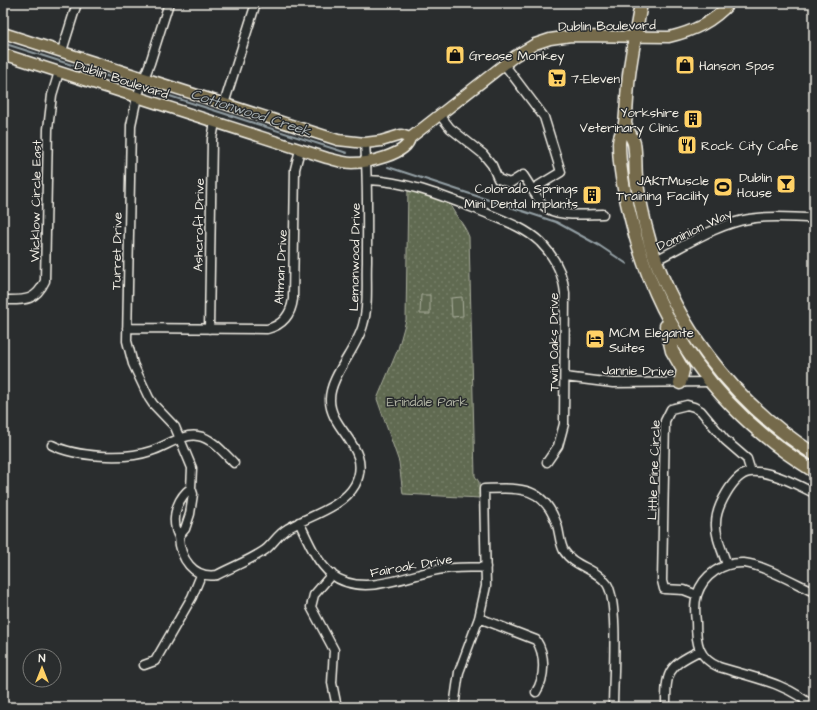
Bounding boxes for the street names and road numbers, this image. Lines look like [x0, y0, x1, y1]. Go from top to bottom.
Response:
street label: Dublin Boulevard [558, 16, 656, 36]
street label: Dublin Boulevard [73, 56, 171, 104]
street label: Wicklow Circle East [26, 139, 46, 262]
street label: Ashcroft Drive [189, 178, 209, 272]
street label: Lemonwood Drive [345, 203, 365, 311]
street label: Dominion Way [654, 205, 735, 256]
street label: Turret Drive [107, 212, 127, 290]
street label: Altman Drive [270, 229, 292, 305]
street label: Twin Oaks Drive [545, 293, 563, 391]
street label: Jannie Drive [602, 361, 674, 381]
street label: Little Pine Circle [643, 420, 665, 521]
street label: Fairoak Drive [369, 550, 454, 582]

